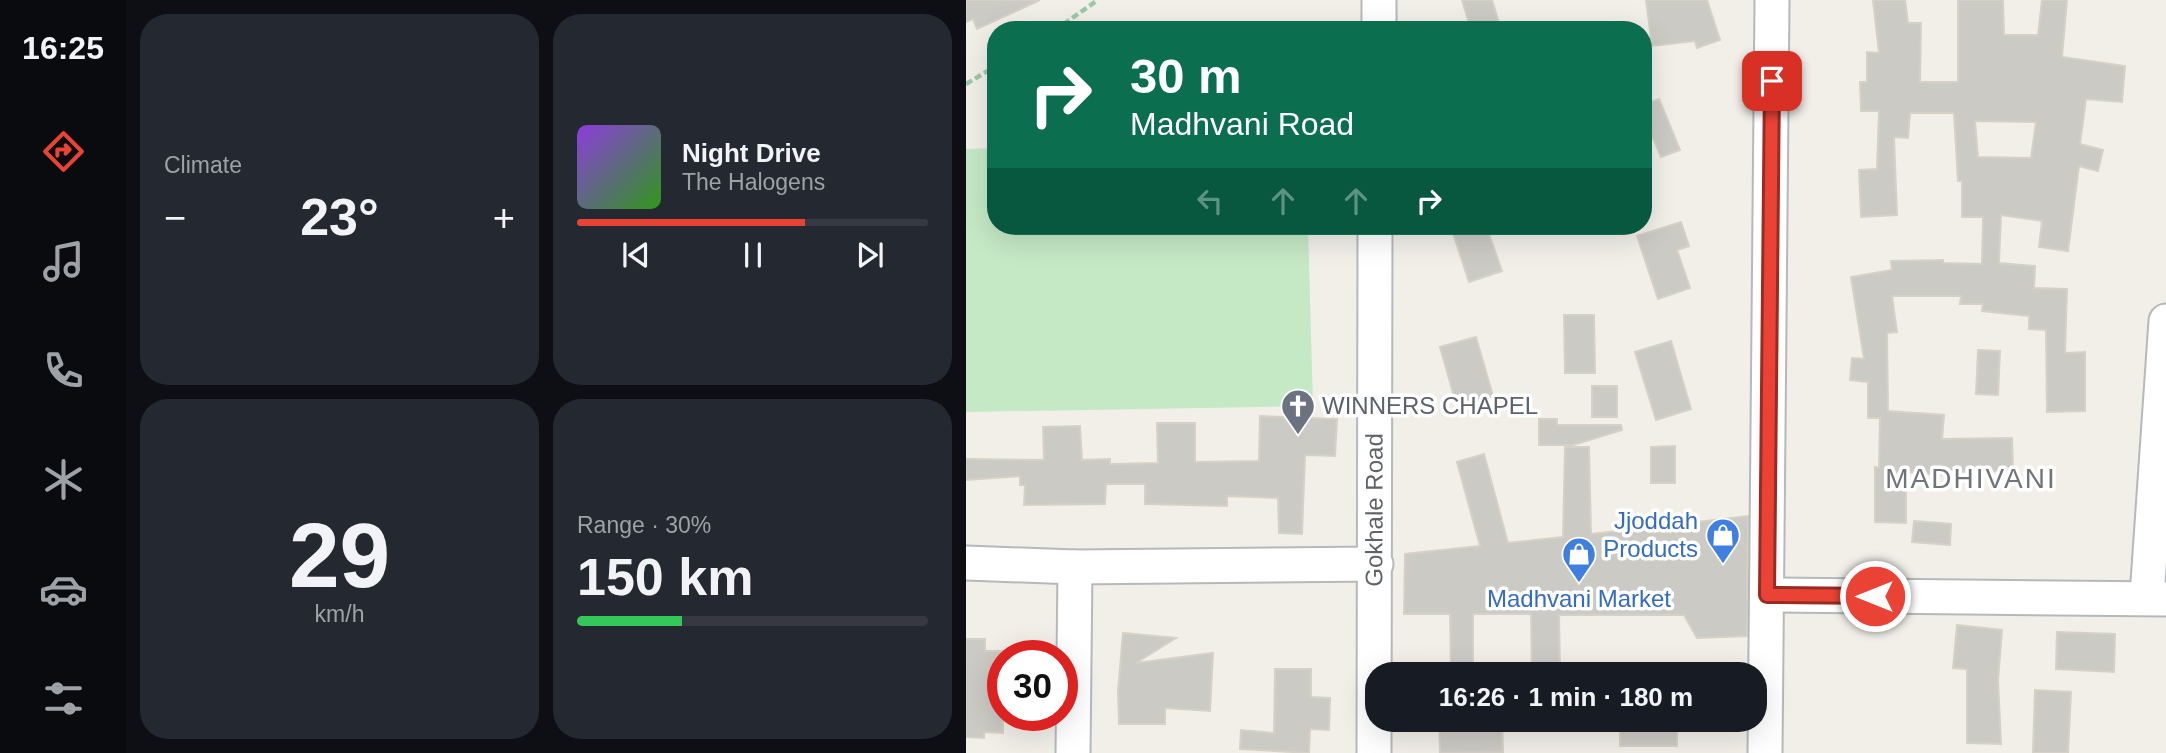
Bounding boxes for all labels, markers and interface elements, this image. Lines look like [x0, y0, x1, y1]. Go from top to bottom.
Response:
text: 16:25 [22, 30, 104, 66]
icon: right [1015, 49, 1106, 140]
text: 30 m [1130, 49, 1242, 103]
pin [1742, 51, 1802, 111]
icon: arrive [1753, 62, 1791, 100]
text: Madhvani Road [1130, 106, 1354, 142]
icon: directions [39, 127, 88, 176]
text: Night Drive [682, 138, 821, 168]
text: Climate [164, 152, 242, 178]
text: The Halogens [682, 169, 825, 195]
icon: left [1191, 182, 1229, 220]
icon: ahead [1264, 182, 1302, 220]
icon: ahead [1337, 182, 1375, 220]
icon: right [1410, 182, 1448, 220]
text: 23° [300, 188, 379, 246]
text: − [164, 197, 186, 239]
text: + [493, 197, 515, 239]
icon: previous [617, 236, 655, 274]
icon: pause [734, 236, 772, 274]
icon: next [851, 236, 889, 274]
icon: music [39, 237, 88, 286]
icon: phone [39, 346, 88, 395]
church icon: WINNERS CHAPEL [1279, 387, 1317, 436]
place label: WINNERS CHAPEL [1322, 392, 1538, 419]
street label: Gokhale Road [1360, 433, 1388, 587]
icon: climate [39, 455, 88, 504]
district label: MADHIVANI [1885, 463, 2057, 494]
text: 29 [289, 505, 390, 606]
place label: Jjoddah Products [1603, 507, 1698, 562]
text: Range · 30% [577, 512, 711, 538]
shop icon: Jjoddah Products [1704, 516, 1742, 565]
shop icon: Madhvani Market [1560, 535, 1598, 584]
text: 150 km [577, 548, 753, 606]
position arrow [1838, 559, 1912, 633]
icon: car [39, 565, 88, 614]
place label: Madhvani Market [1487, 585, 1671, 612]
text: km/h [315, 601, 364, 627]
speed limit sign: 30 [987, 640, 1078, 731]
icon: filters [39, 674, 88, 723]
text: 16:26 · 1 min · 180 m [1439, 682, 1693, 712]

